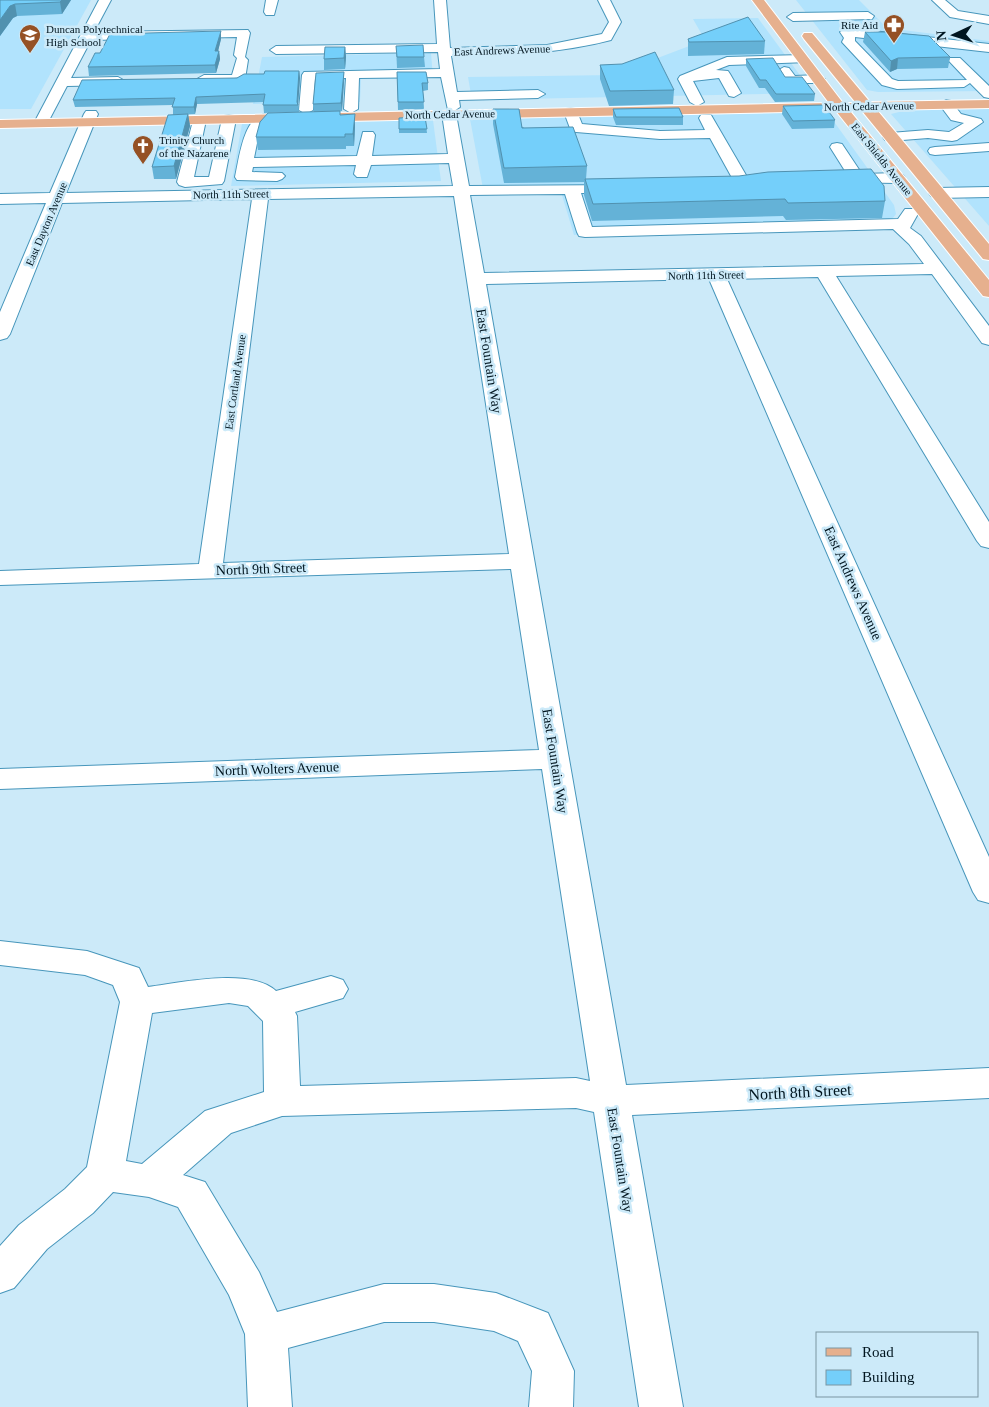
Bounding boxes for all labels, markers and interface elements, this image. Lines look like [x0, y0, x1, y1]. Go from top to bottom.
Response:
north arrow [929, 10, 979, 60]
pharmacy icon: Rite Aid [882, 13, 906, 44]
place label: Rite Aid [841, 19, 878, 31]
school or university icon: Duncan Polytechnical High School [18, 23, 42, 54]
place label: Duncan Polytechnical High School [46, 23, 143, 48]
text: N [934, 30, 949, 41]
street label: East Andrews Avenue [454, 42, 550, 58]
street label: North Cedar Avenue [824, 99, 914, 113]
street label: North Cedar Avenue [405, 107, 495, 121]
street label: East Shields Avenue [849, 120, 915, 198]
church icon: Trinity Church of the Nazarene [131, 134, 155, 165]
place label: Trinity Church of the Nazarene [159, 134, 229, 159]
street label: East Dayton Avenue [23, 180, 69, 268]
street label: North 11th Street [193, 187, 269, 201]
street label: North 11th Street [668, 268, 744, 282]
street label: East Fountain Way [473, 308, 505, 414]
street label: East Cortland Avenue [222, 334, 248, 430]
street label: East Andrews Avenue [821, 524, 885, 642]
street label: North 9th Street [216, 560, 306, 578]
street label: East Fountain Way [539, 708, 571, 814]
street label: North Wolters Avenue [215, 759, 339, 779]
street label: North 8th Street [748, 1081, 852, 1103]
street label: East Fountain Way [604, 1107, 636, 1213]
legend [816, 1332, 979, 1397]
text: Road [862, 1344, 894, 1360]
text: Building [862, 1369, 915, 1385]

